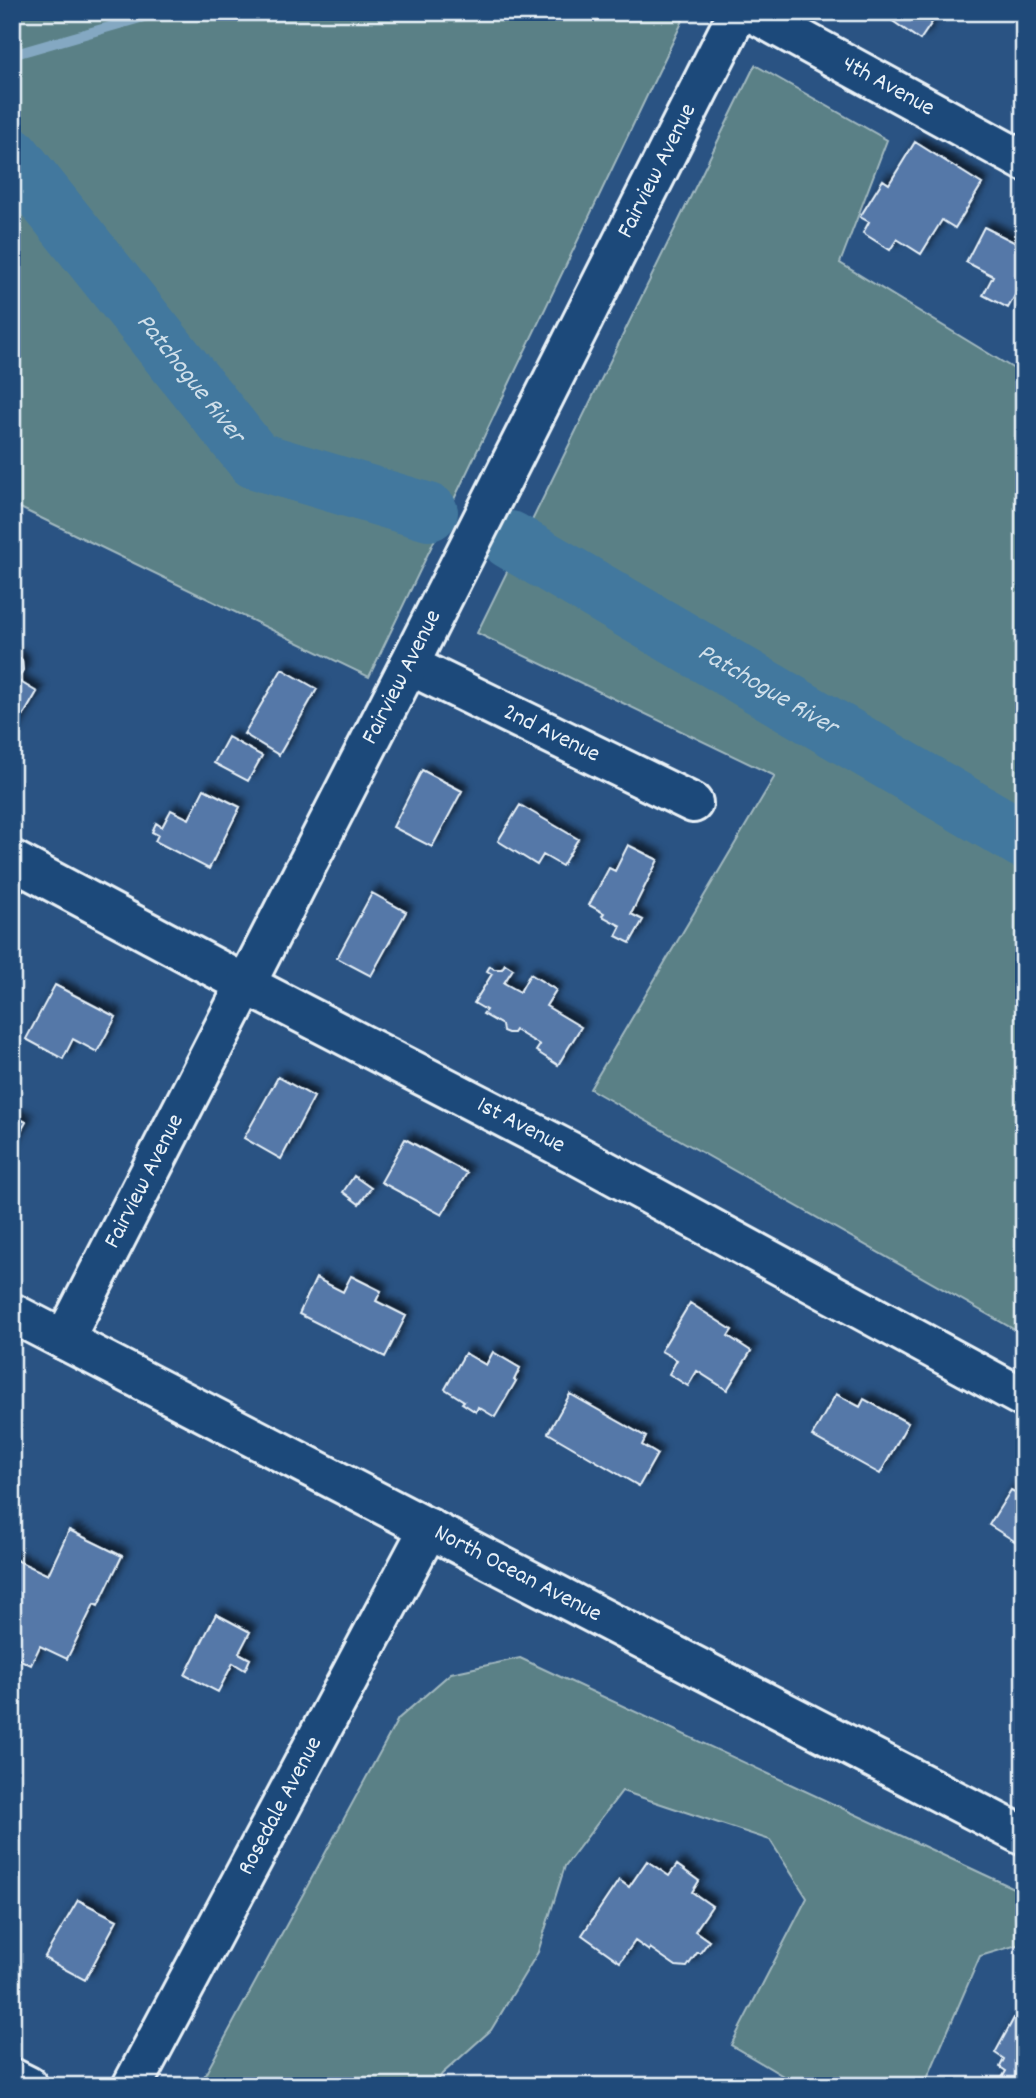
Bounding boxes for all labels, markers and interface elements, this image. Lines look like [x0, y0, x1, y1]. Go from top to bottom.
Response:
street label: 4th Avenue [835, 48, 940, 126]
street label: Fairview Avenue [610, 98, 706, 244]
water label: Patchogue River [126, 306, 256, 454]
street label: Fairview Avenue [354, 604, 451, 751]
water label: Patchogue River [690, 635, 847, 747]
street label: 2nd Avenue [497, 696, 605, 772]
street label: 1st Avenue [470, 1089, 571, 1163]
street label: Fairview Avenue [96, 1108, 194, 1255]
street label: North Ocean Avenue [428, 1517, 607, 1632]
street label: Rosedale Avenue [230, 1731, 332, 1882]

